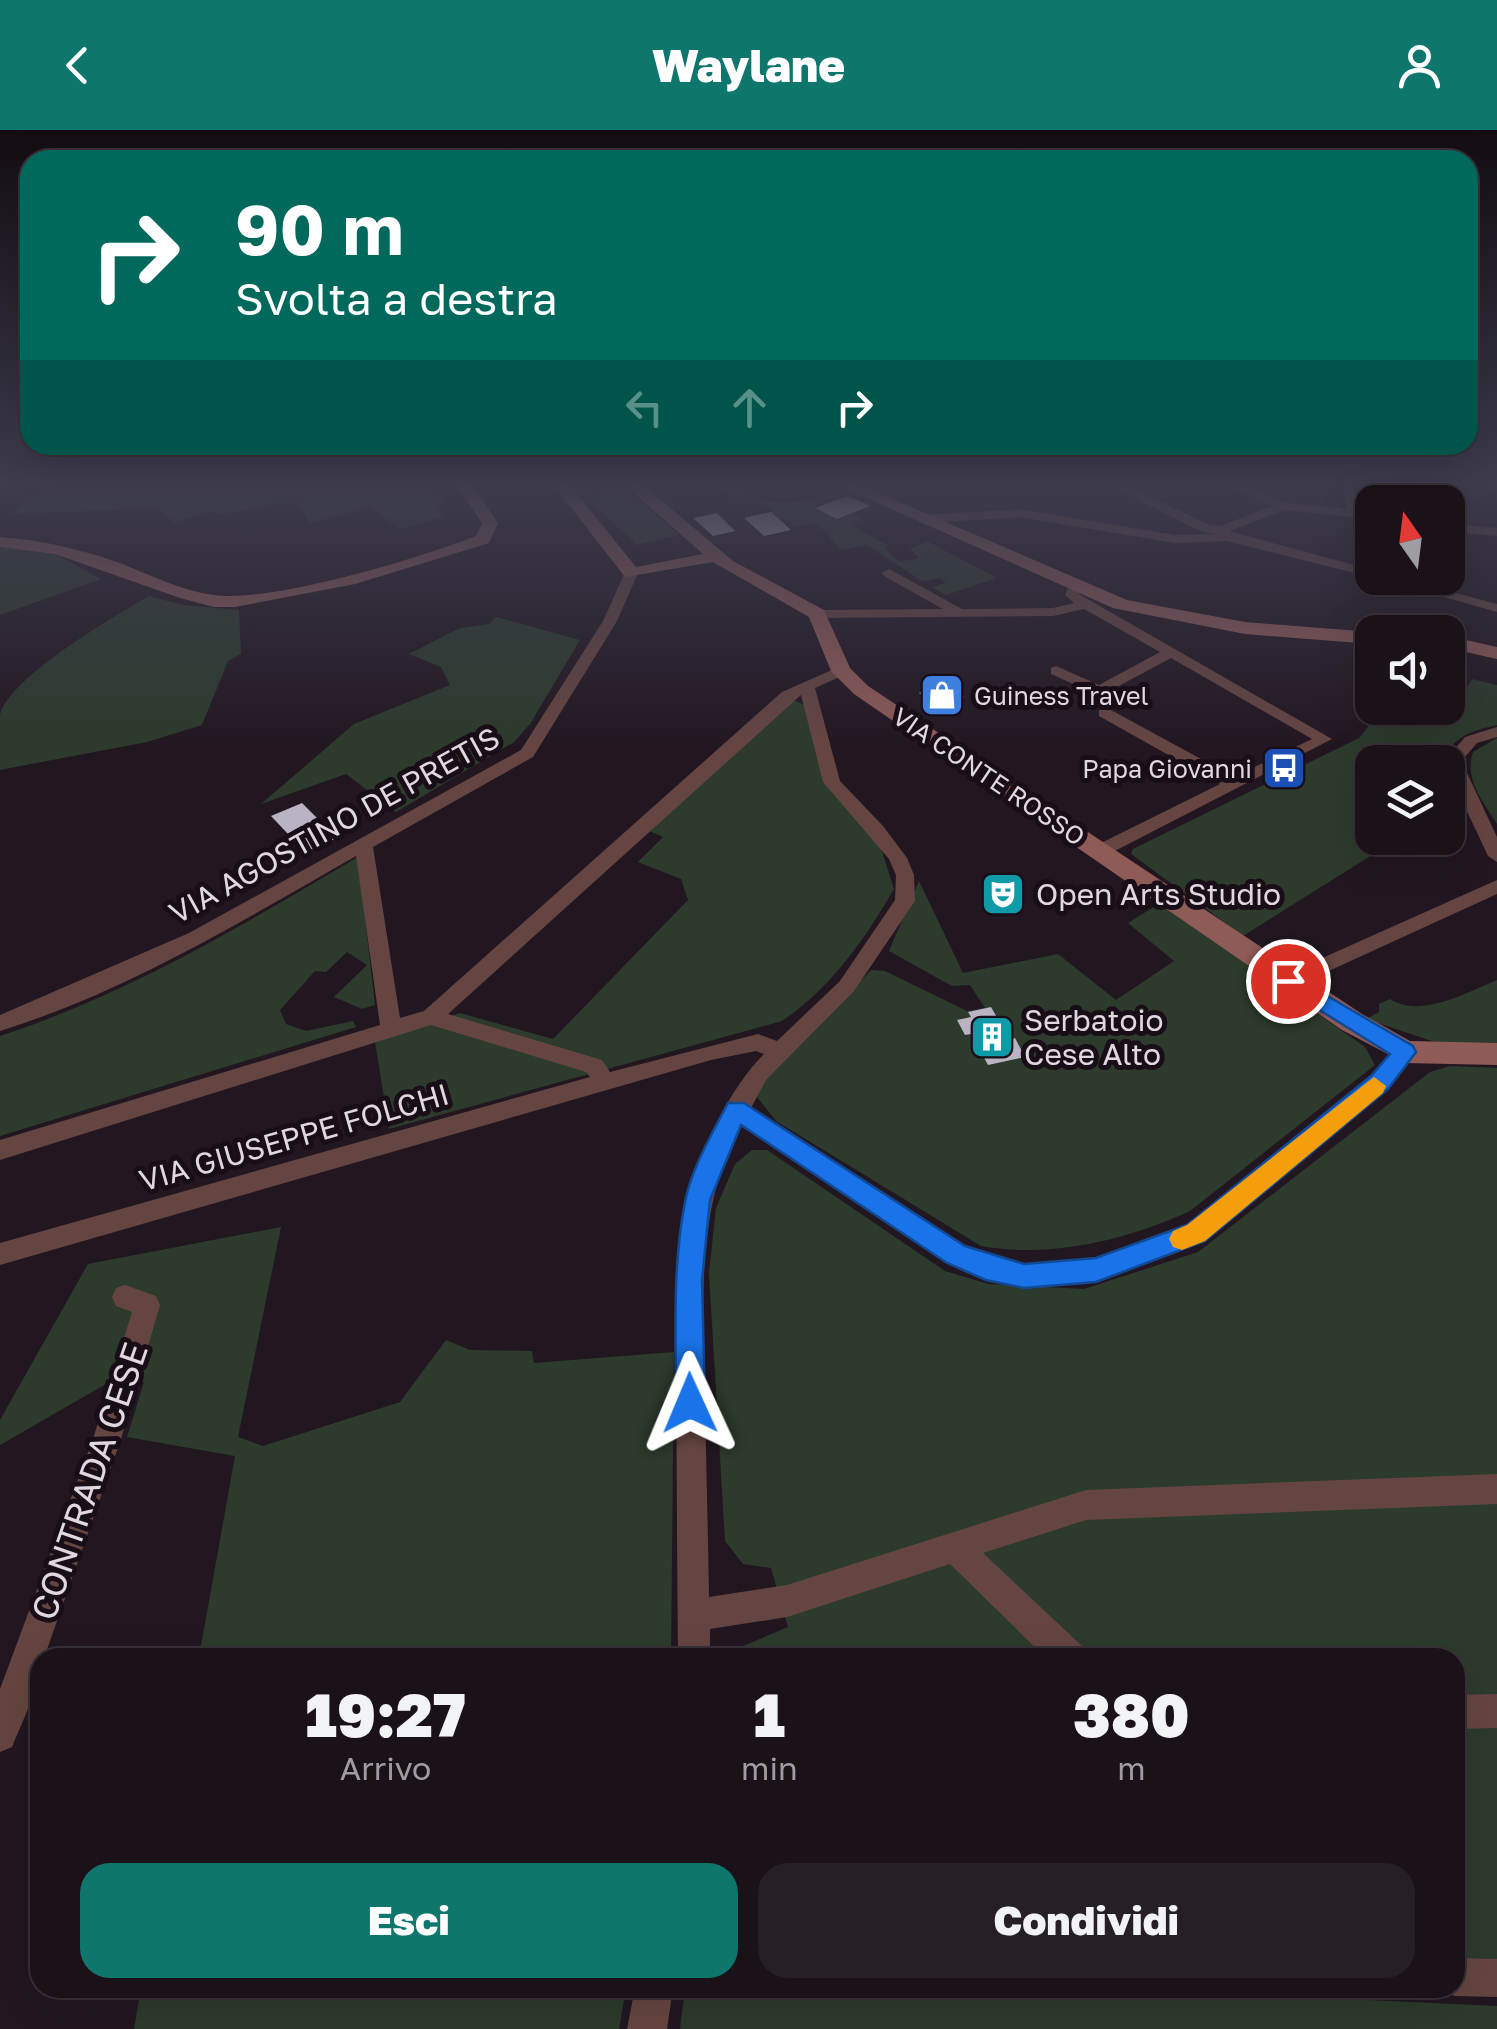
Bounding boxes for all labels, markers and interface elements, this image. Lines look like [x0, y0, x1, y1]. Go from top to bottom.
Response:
icon: back [50, 38, 105, 93]
text: Waylane [652, 38, 845, 92]
icon: person [1392, 38, 1447, 93]
text: 90 m [235, 186, 404, 270]
icon: right [70, 190, 200, 320]
text: Svolta a destra [235, 271, 558, 325]
icon: left [617, 380, 672, 435]
icon: ahead [722, 380, 777, 435]
icon: right [827, 380, 882, 435]
north arrow [1355, 485, 1465, 595]
map controls [1355, 485, 1465, 855]
button: sound [1355, 615, 1465, 725]
shop icon: Guiness Travel [919, 672, 965, 718]
place label: Guiness Travel [974, 680, 1148, 711]
street label: VIA CONTE ROSSO [887, 700, 1091, 852]
street label: VIA AGOSTINO DE PRETIS [163, 719, 505, 931]
bus stop icon: Papa Giovanni [1261, 745, 1307, 791]
button: layers [1355, 745, 1465, 855]
place label: Papa Giovanni [1082, 753, 1252, 784]
theatre icon: Open Arts Studio [980, 871, 1026, 917]
place label: Open Arts Studio [1036, 876, 1281, 912]
pin [1246, 939, 1331, 1024]
icon: arrive [1261, 954, 1316, 1009]
place label: Serbatoio Cese Alto [1024, 1002, 1163, 1072]
building icon: Serbatoio Cese Alto [969, 1014, 1015, 1060]
street label: VIA GIUSEPPE FOLCHI [135, 1076, 453, 1198]
street label: CONTRADA CESE [22, 1337, 156, 1625]
position arrow [638, 1351, 742, 1455]
text: 19:27 [305, 1678, 466, 1750]
text: 1 [754, 1678, 785, 1750]
text: 380 [1073, 1678, 1190, 1750]
text: Arrivo [340, 1749, 431, 1787]
text: min [741, 1749, 798, 1787]
text: m [1117, 1749, 1145, 1787]
button: Esci [80, 1863, 738, 1978]
button: Condividi [758, 1863, 1415, 1978]

